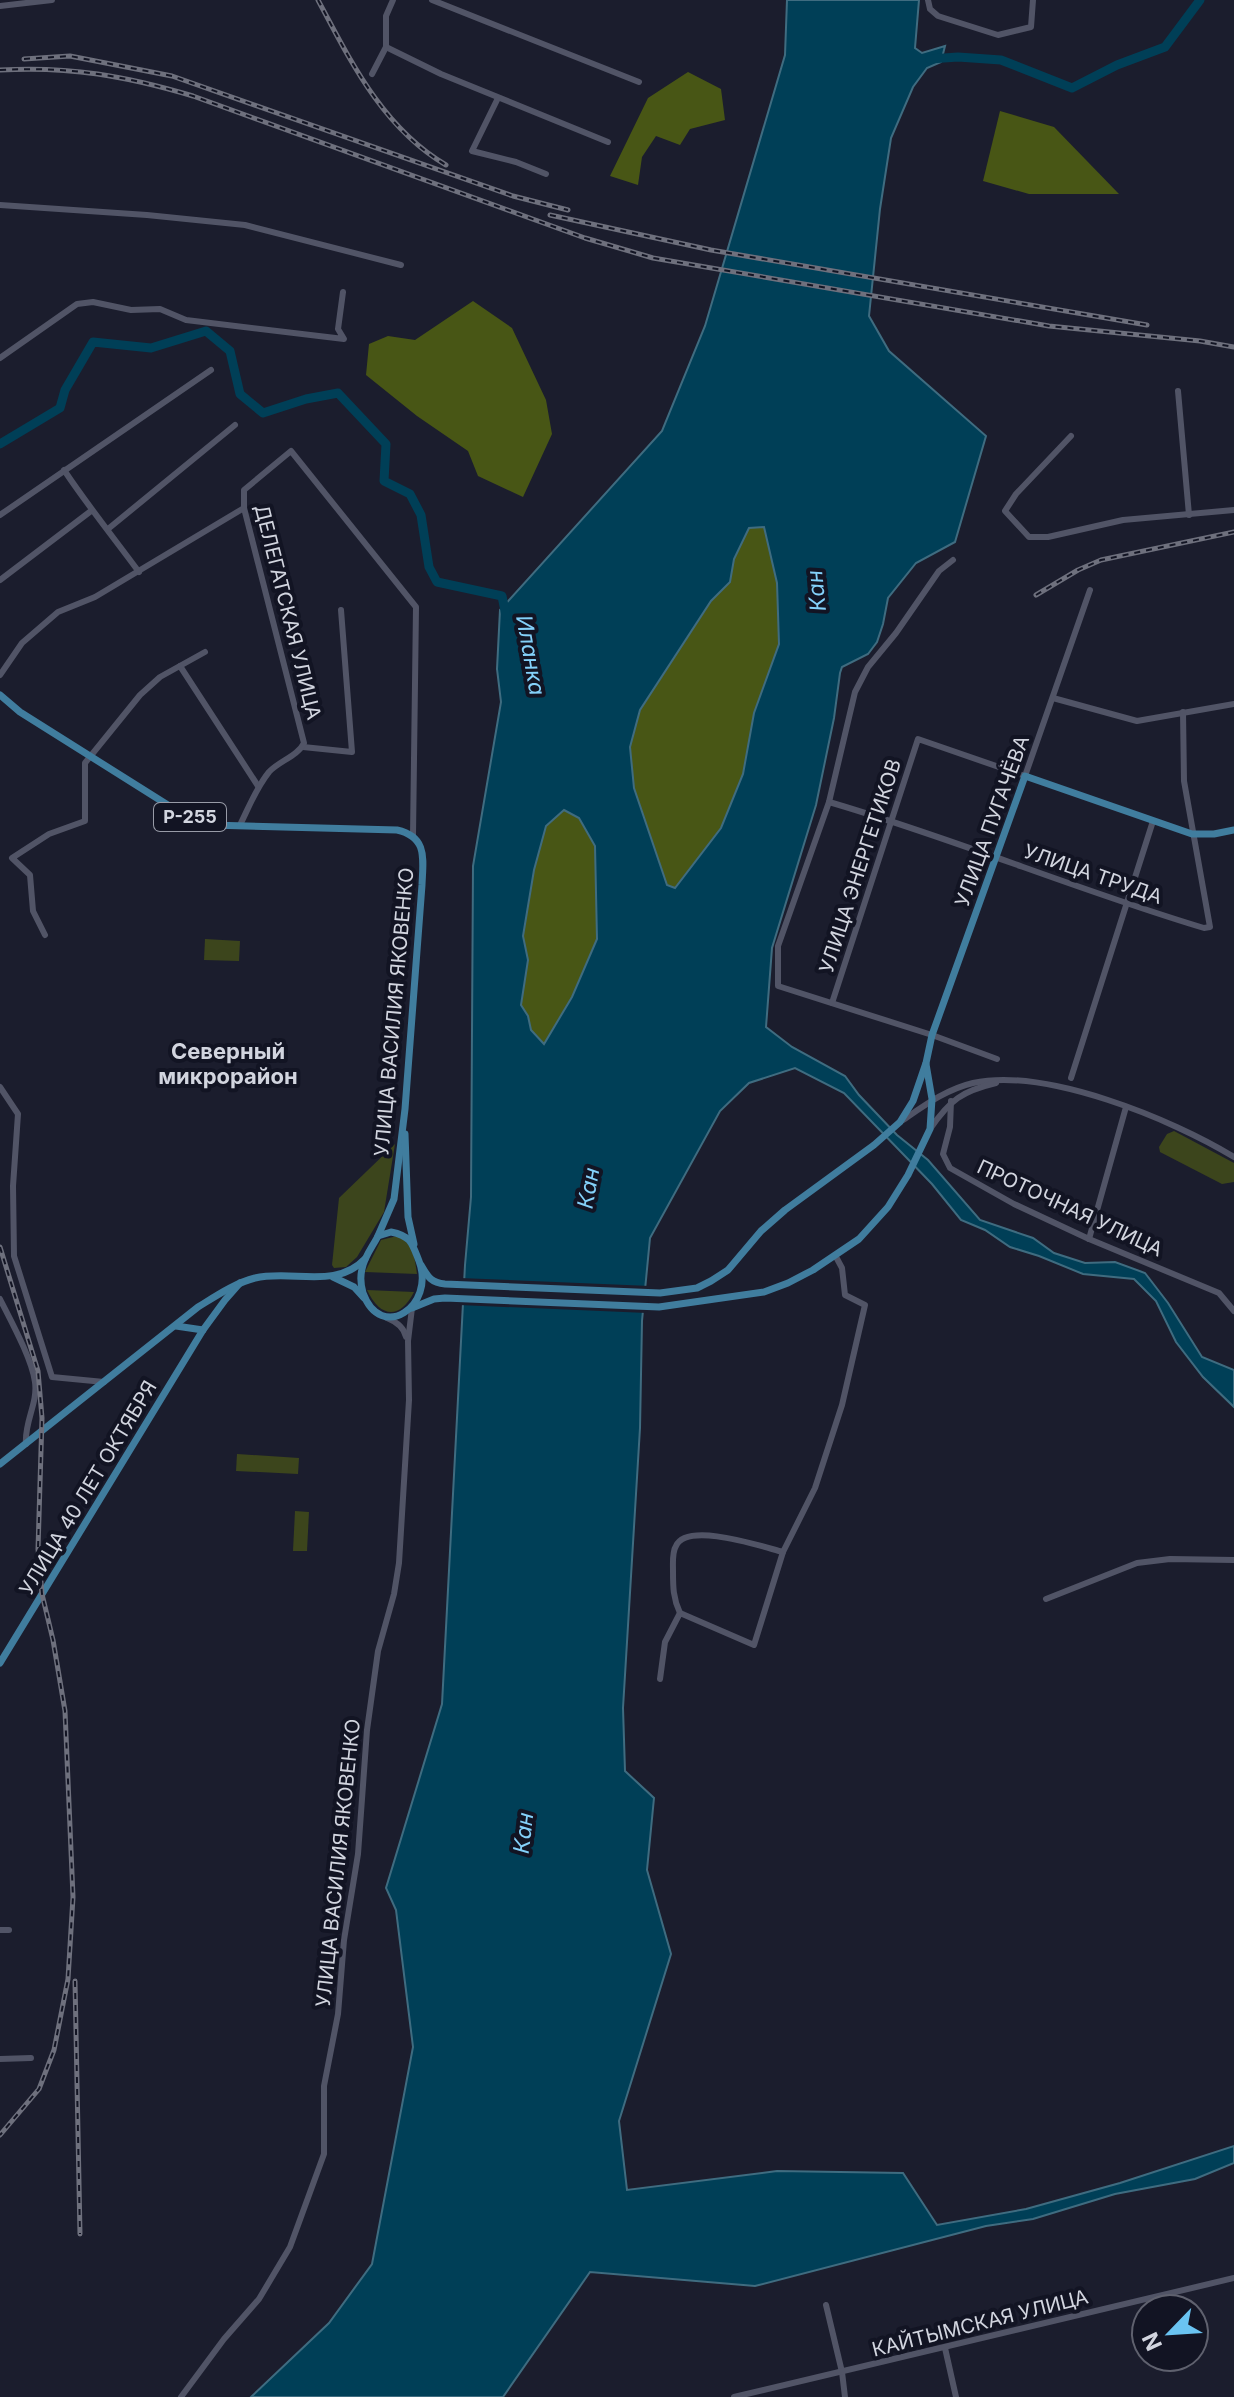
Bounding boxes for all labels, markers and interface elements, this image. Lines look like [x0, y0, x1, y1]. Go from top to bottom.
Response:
street label: ДЕЛЕГАТСКАЯ УЛИЦА [250, 502, 326, 722]
water label: Кан [801, 569, 831, 613]
water label: Иланка [511, 613, 551, 697]
street label: УЛИЦА ПУГАЧЁВА [950, 732, 1034, 910]
street label: УЛИЦА ЭНЕРГЕТИКОВ [814, 756, 906, 976]
road number: Р-255 [154, 803, 226, 831]
street label: УЛИЦА ТРУДА [1021, 839, 1166, 909]
street label: УЛИЦА ВАСИЛИЯ ЯКОВЕНКО [369, 867, 419, 1157]
district label: Северный микрорайон [158, 1038, 298, 1089]
street label: ПРОТОЧНАЯ УЛИЦА [973, 1154, 1167, 1262]
water label: Кан [572, 1165, 604, 1211]
street label: УЛИЦА 40 ЛЕТ ОКТЯБРЯ [14, 1376, 162, 1600]
street label: УЛИЦА ВАСИЛИЯ ЯКОВЕНКО [311, 1718, 365, 2008]
water label: Кан [508, 1811, 538, 1855]
street label: КАЙТЫМСКАЯ УЛИЦА [869, 2283, 1091, 2362]
north arrow [1130, 2293, 1210, 2373]
text: N [1137, 2328, 1167, 2355]

